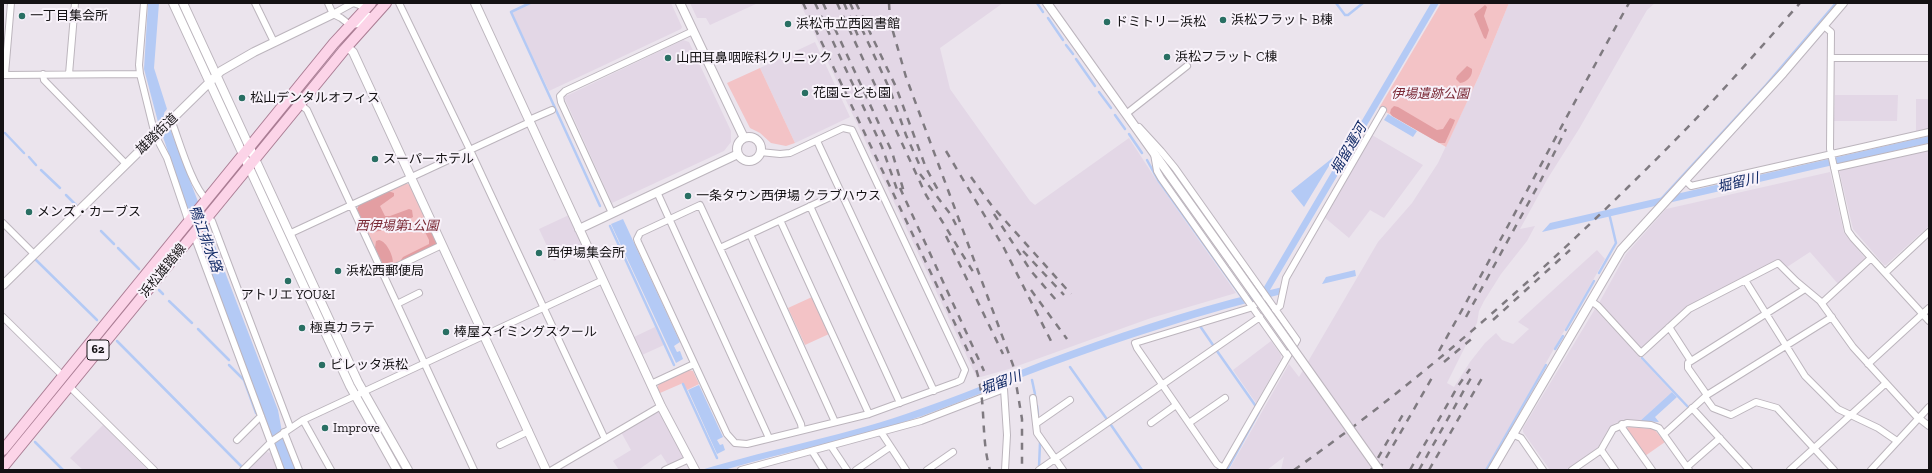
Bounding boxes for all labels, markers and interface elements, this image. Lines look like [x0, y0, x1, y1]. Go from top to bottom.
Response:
place label: 一丁目集会所 [30, 8, 108, 24]
marker: 一丁目集会所 [17, 11, 27, 21]
place label: 浜松フラット B棟 [1231, 12, 1333, 28]
place label: ドミトリー浜松 [1115, 14, 1206, 30]
marker: 浜松フラット B棟 [1218, 15, 1228, 25]
place label: 浜松市立西図書館 [796, 16, 900, 32]
marker: ドミトリー浜松 [1102, 17, 1112, 27]
marker: 浜松市立西図書館 [783, 19, 793, 29]
place label: 浜松フラット C棟 [1175, 49, 1277, 65]
place label: 山田耳鼻咽喉科クリニック [676, 50, 832, 66]
marker: 浜松フラット C棟 [1162, 52, 1172, 62]
marker: 山田耳鼻咽喉科クリニック [663, 53, 673, 63]
place label: 花園こども園 [813, 85, 891, 101]
park label: 伊場遺跡公園 [1391, 86, 1469, 102]
marker: 花園こども園 [800, 88, 810, 98]
place label: 松山デンタルオフィス [250, 90, 380, 106]
marker: 松山デンタルオフィス [237, 93, 247, 103]
street label: 雄踏街道 [133, 110, 181, 158]
water label: 堀留運河 [1328, 121, 1370, 177]
place label: スーパーホテル [383, 151, 474, 167]
marker: スーパーホテル [370, 154, 380, 164]
water label: 堀留川 [1716, 170, 1760, 196]
place label: 一条タウン西伊場 クラブハウス [696, 188, 881, 204]
marker: 一条タウン西伊場 クラブハウス [683, 191, 693, 201]
water label: 鴨江排水路 [185, 203, 225, 275]
place label: メンズ・カーブス [37, 204, 141, 220]
marker: メンズ・カーブス [24, 207, 34, 217]
park label: 西伊場第1公園 [356, 218, 438, 234]
street label: 浜松雄踏線 [136, 241, 190, 301]
place label: 西伊場集会所 [547, 245, 625, 261]
marker: 西伊場集会所 [534, 248, 544, 258]
place label: 浜松西郵便局 [346, 263, 424, 279]
marker: 浜松西郵便局 [333, 266, 343, 276]
marker: アトリエ YOU&I [283, 276, 293, 286]
place label: アトリエ YOU&I [241, 287, 335, 303]
place label: 極真カラテ [310, 320, 375, 336]
marker: 極真カラテ [297, 323, 307, 333]
place label: 棒屋スイミングスクール [454, 324, 597, 340]
marker: 棒屋スイミングスクール [441, 327, 451, 337]
road number: 62 [87, 340, 109, 360]
place label: ビレッタ浜松 [330, 357, 408, 373]
marker: ビレッタ浜松 [317, 360, 327, 370]
water label: 堀留川 [978, 368, 1024, 398]
place label: Improve [333, 420, 380, 436]
marker: Improve [320, 423, 330, 433]

